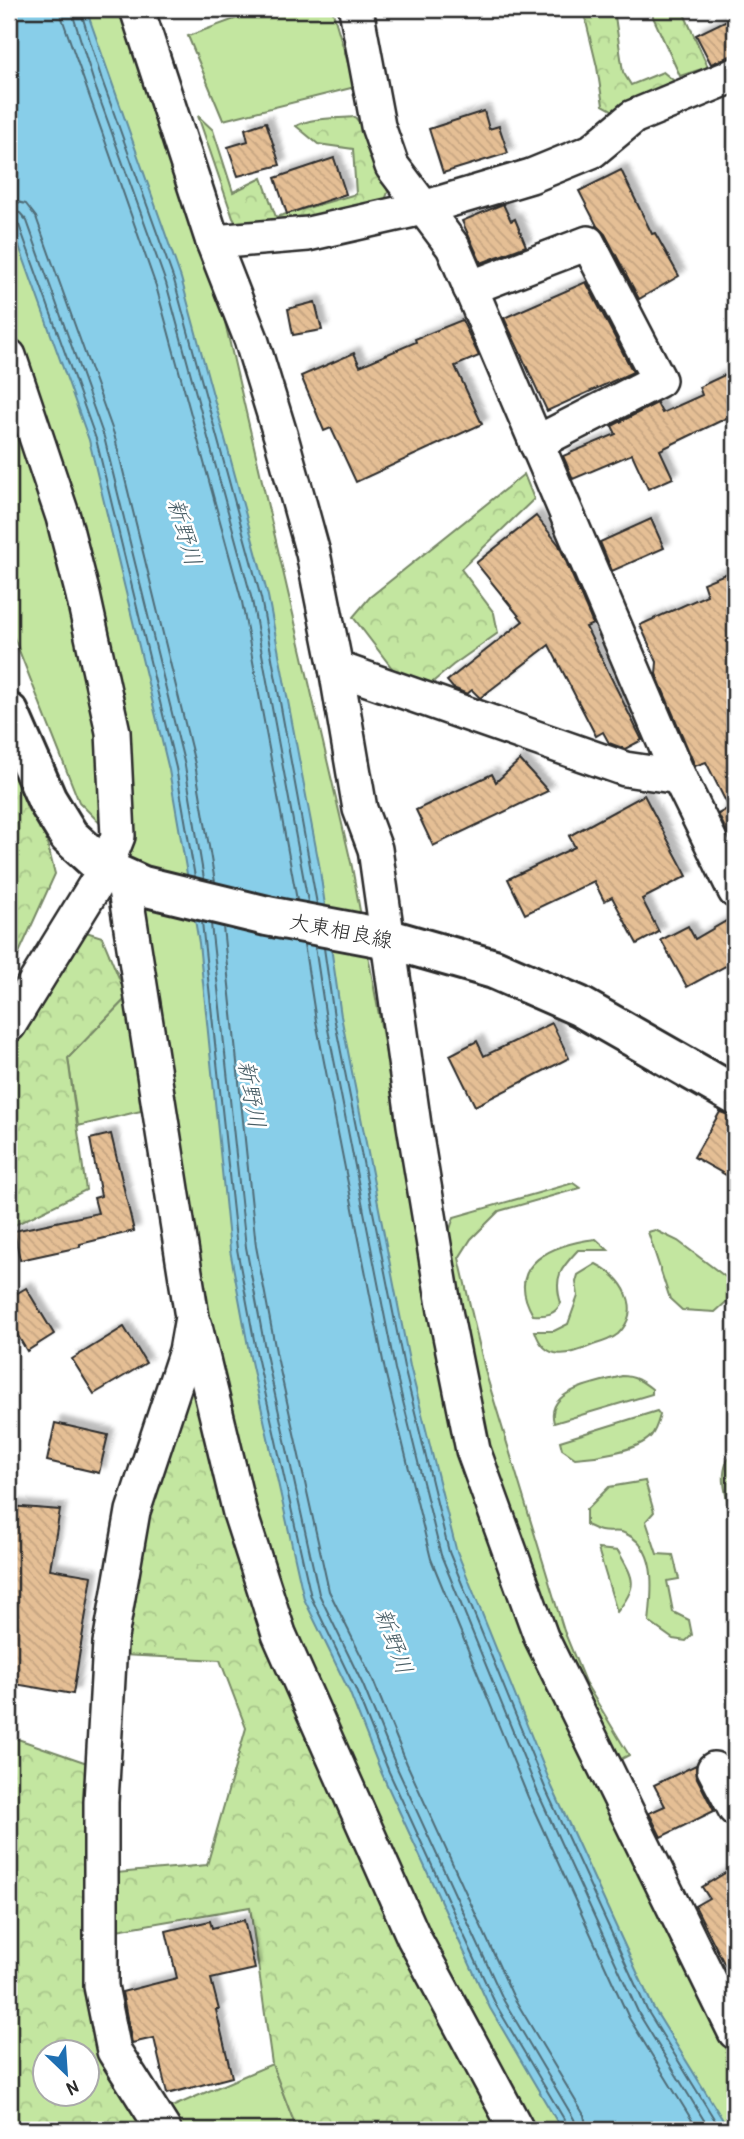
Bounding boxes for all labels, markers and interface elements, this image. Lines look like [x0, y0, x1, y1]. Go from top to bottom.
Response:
water label: 新野川 [161, 494, 210, 569]
street label: 大東相良線 [287, 906, 395, 955]
water label: 新野川 [231, 1057, 274, 1131]
water label: 新野川 [368, 1603, 421, 1679]
north arrow [32, 2038, 102, 2108]
text: N [63, 2074, 83, 2102]

